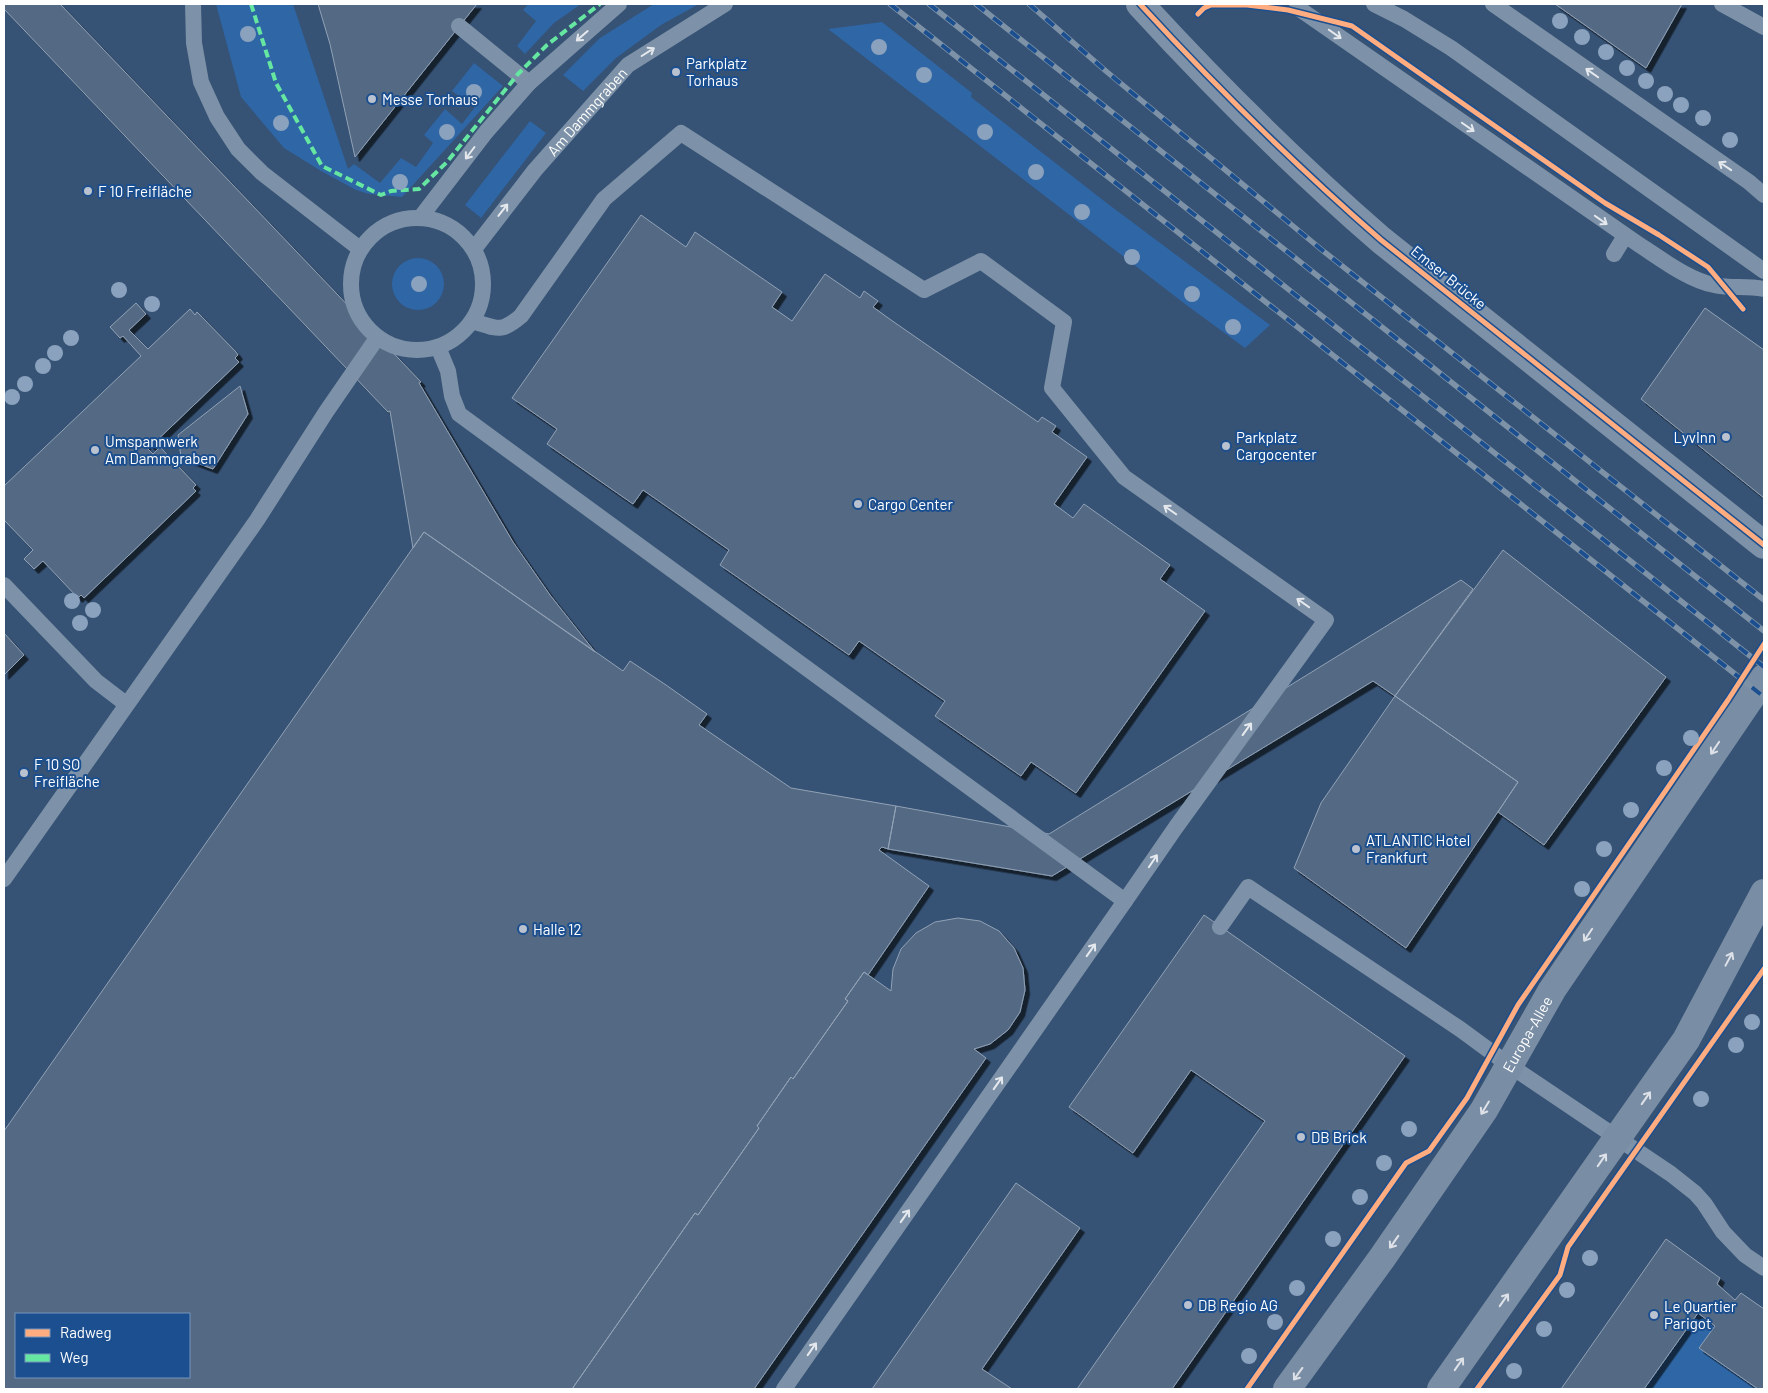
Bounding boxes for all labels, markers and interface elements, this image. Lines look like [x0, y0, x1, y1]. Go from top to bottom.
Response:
one-way arrow [1327, 29, 1341, 39]
one-way arrow [576, 30, 589, 42]
one-way arrow [640, 47, 654, 57]
place label: Parkplatz Torhaus [686, 54, 747, 89]
street label: Am Dammgraben [543, 64, 631, 159]
marker: Parkplatz Torhaus [670, 66, 682, 78]
one-way arrow [1585, 68, 1599, 78]
place label: Messe Torhaus [382, 90, 478, 108]
marker: Messe Torhaus [366, 93, 378, 105]
one-way arrow [1461, 122, 1475, 132]
one-way arrow [465, 146, 475, 160]
one-way arrow [1718, 161, 1732, 171]
place label: F 10 Freifläche [98, 182, 192, 200]
marker: F 10 Freifläche [82, 185, 94, 197]
one-way arrow [498, 203, 508, 217]
one-way arrow [1594, 215, 1608, 225]
street label: Emser Brücke [1408, 241, 1490, 313]
place label: Parkplatz Cargocenter [1236, 428, 1317, 463]
place label: LyvInn [1674, 428, 1716, 446]
marker: LyvInn [1720, 431, 1732, 443]
place label: Umspannwerk Am Dammgraben [105, 432, 216, 467]
marker: Parkplatz Cargocenter [1220, 440, 1232, 452]
marker: Umspannwerk Am Dammgraben [89, 444, 101, 456]
place label: Cargo Center [868, 495, 954, 513]
marker: Cargo Center [852, 498, 864, 510]
one-way arrow [1163, 505, 1177, 515]
one-way arrow [1296, 598, 1310, 609]
one-way arrow [1242, 722, 1253, 736]
one-way arrow [1710, 741, 1720, 755]
place label: F 10 SO Freifläche [34, 755, 100, 790]
marker: F 10 SO Freifläche [18, 767, 30, 779]
place label: ATLANTIC Hotel Frankfurt [1366, 831, 1470, 866]
marker: ATLANTIC Hotel Frankfurt [1350, 843, 1362, 855]
one-way arrow [1148, 854, 1158, 868]
place label: Halle 12 [533, 920, 582, 938]
marker: Halle 12 [517, 923, 529, 935]
one-way arrow [1583, 927, 1593, 941]
one-way arrow [1086, 943, 1096, 957]
one-way arrow [1725, 952, 1734, 967]
street label: Europa-Allee [1498, 993, 1556, 1075]
one-way arrow [993, 1076, 1003, 1090]
one-way arrow [1641, 1091, 1651, 1105]
one-way arrow [1480, 1100, 1490, 1114]
place label: DB Brick [1311, 1128, 1367, 1146]
marker: DB Brick [1295, 1131, 1307, 1143]
one-way arrow [1597, 1153, 1608, 1167]
one-way arrow [900, 1209, 910, 1223]
one-way arrow [1388, 1235, 1399, 1249]
one-way arrow [1499, 1293, 1509, 1307]
place label: DB Regio AG [1198, 1296, 1278, 1314]
place label: Le Quartier Parigot [1664, 1297, 1737, 1332]
marker: DB Regio AG [1182, 1299, 1194, 1311]
marker: Le Quartier Parigot [1648, 1309, 1660, 1321]
legend [15, 1313, 190, 1378]
text: Radweg [60, 1323, 112, 1341]
one-way arrow [807, 1342, 817, 1356]
text: Weg [60, 1348, 88, 1366]
one-way arrow [1454, 1358, 1464, 1372]
one-way arrow [1293, 1367, 1303, 1381]

